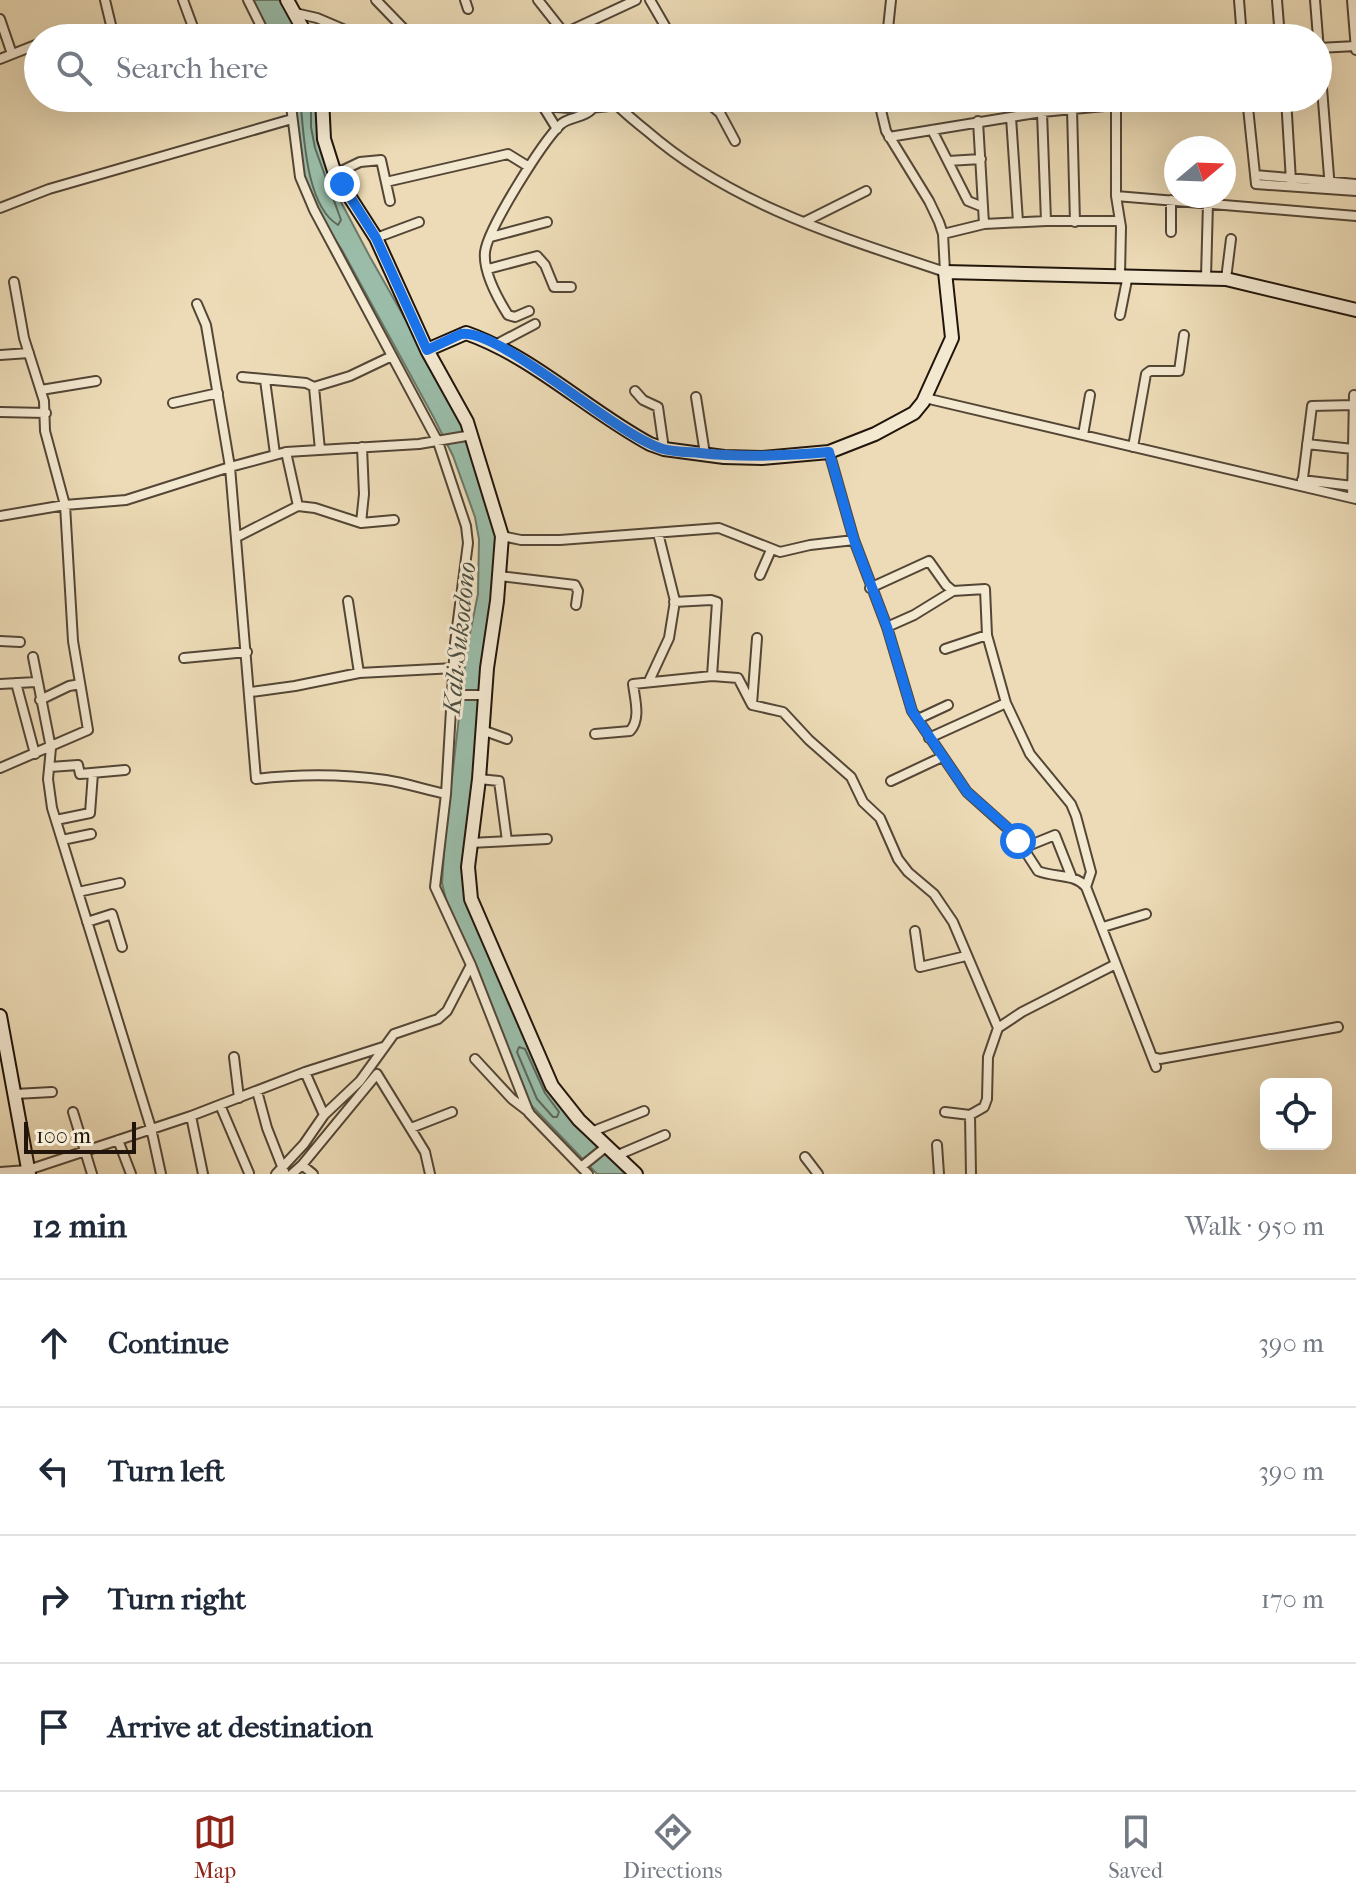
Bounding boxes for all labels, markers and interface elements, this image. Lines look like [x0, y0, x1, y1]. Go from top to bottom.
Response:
search box [24, 24, 1332, 112]
icon: search [52, 46, 96, 90]
text: Search here [116, 51, 268, 86]
north arrow [1164, 136, 1236, 208]
route end [324, 166, 360, 202]
water label: Kali Sukodono [435, 560, 482, 718]
route start [1000, 823, 1036, 859]
map controls [1260, 1078, 1332, 1150]
button: locate [1260, 1078, 1332, 1150]
scale bar [24, 1118, 136, 1154]
text: 100 m [36, 1123, 91, 1149]
text: 12 min [32, 1206, 127, 1246]
text: Walk · 950 m [1185, 1211, 1324, 1242]
icon: ahead [32, 1321, 76, 1365]
text: Continue [108, 1326, 229, 1361]
text: 390 m [1258, 1328, 1324, 1359]
icon: left [32, 1449, 76, 1493]
text: Turn left [108, 1454, 225, 1489]
text: 390 m [1258, 1456, 1324, 1487]
icon: right [32, 1577, 76, 1621]
text: Turn right [108, 1582, 246, 1617]
text: 170 m [1261, 1584, 1324, 1615]
icon: arrive [32, 1705, 76, 1749]
text: Arrive at destination [108, 1710, 373, 1745]
tab: Map [193, 1810, 237, 1884]
tab: Directions [623, 1810, 722, 1884]
tab: Saved [1108, 1810, 1163, 1884]

